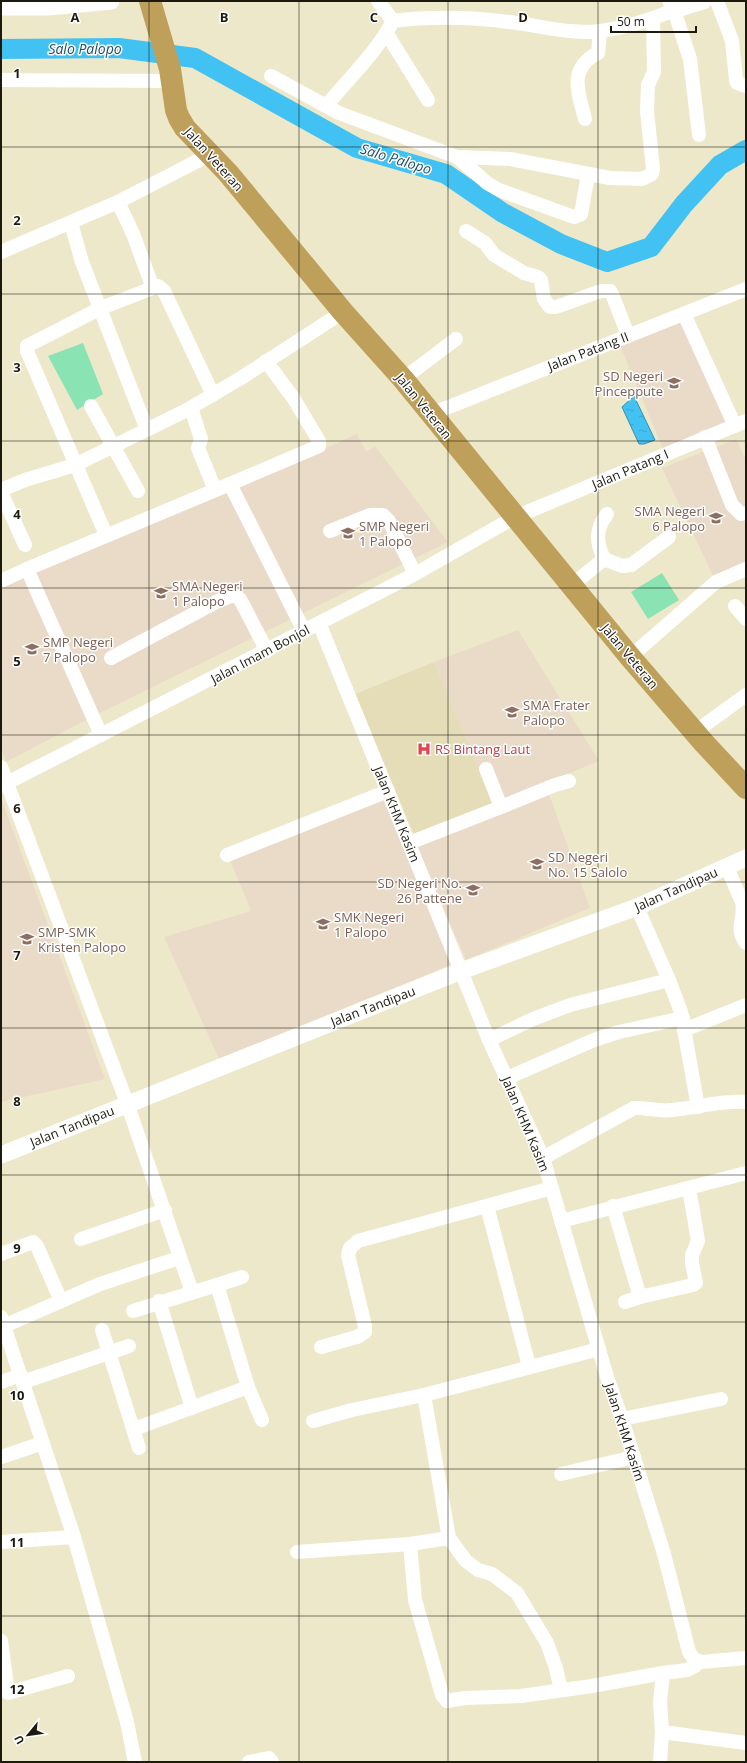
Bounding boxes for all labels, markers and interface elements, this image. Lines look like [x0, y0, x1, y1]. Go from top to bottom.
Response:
text: A [71, 8, 80, 26]
text: B [220, 8, 229, 26]
text: C [370, 8, 378, 26]
text: D [518, 8, 528, 26]
scale bar [611, 8, 696, 34]
text: 50 m [617, 13, 645, 30]
water label: Salo Palopo [48, 39, 122, 58]
text: 1 [13, 64, 21, 82]
street label: Jalan Veteran [179, 122, 247, 195]
water label: Salo Palopo [358, 139, 434, 178]
text: 2 [13, 211, 21, 229]
street label: Jalan Patang II [543, 327, 631, 375]
text: 3 [13, 358, 21, 376]
place label: SD Negeri Pinceppute [595, 367, 663, 400]
street label: Jalan Veteran [391, 368, 456, 443]
school or university icon: SD Negeri Pinceppute [666, 375, 682, 391]
street label: Jalan Patang I [587, 445, 671, 494]
place label: SMA Negeri 6 Palopo [635, 502, 705, 535]
text: 4 [13, 505, 21, 523]
school or university icon: SMA Negeri 6 Palopo [708, 510, 724, 526]
place label: SMP Negeri 1 Palopo [359, 517, 429, 550]
school or university icon: SMP Negeri 1 Palopo [340, 525, 356, 541]
place label: SMA Negeri 1 Palopo [172, 577, 242, 610]
school or university icon: SMA Negeri 1 Palopo [153, 585, 169, 601]
street label: Jalan Veteran [596, 618, 663, 692]
street label: Jalan Imam Bonjol [206, 620, 313, 689]
place label: SMP Negeri 7 Palopo [43, 633, 113, 666]
school or university icon: SMP Negeri 7 Palopo [24, 641, 40, 657]
text: 5 [13, 652, 21, 670]
place label: SMA Frater Palopo [523, 696, 591, 729]
school or university icon: SMA Frater Palopo [504, 704, 520, 720]
place label: RS Bintang Laut [435, 740, 530, 758]
hospital icon: RS Bintang Laut [416, 741, 432, 757]
street label: Jalan KHM Kasim [369, 762, 424, 865]
text: 6 [13, 799, 21, 817]
place label: SD Negeri No. 15 Salolo [548, 848, 627, 881]
school or university icon: SD Negeri No. 15 Salolo [529, 856, 545, 872]
street label: Jalan Tandipau [630, 863, 720, 916]
place label: SD Negeri No. 26 Pattene [378, 874, 462, 907]
school or university icon: SD Negeri No. 26 Pattene [465, 882, 481, 898]
place label: SMK Negeri 1 Palopo [334, 908, 404, 941]
school or university icon: SMK Negeri 1 Palopo [315, 916, 331, 932]
place label: SMP-SMK Kristen Palopo [38, 923, 126, 956]
school or university icon: SMP-SMK Kristen Palopo [19, 931, 35, 947]
text: 7 [13, 946, 21, 964]
street label: Jalan Tandipau [326, 982, 418, 1031]
street label: Jalan KHM Kasim [497, 1072, 554, 1174]
text: 8 [13, 1092, 21, 1110]
street label: Jalan Tandipau [25, 1101, 117, 1152]
text: 9 [13, 1239, 21, 1257]
street label: Jalan KHM Kasim [600, 1379, 649, 1483]
text: 10 [10, 1386, 24, 1404]
text: 11 [10, 1533, 24, 1551]
text: 12 [10, 1680, 25, 1698]
north arrow [8, 1715, 48, 1755]
text: U [10, 1733, 27, 1747]

